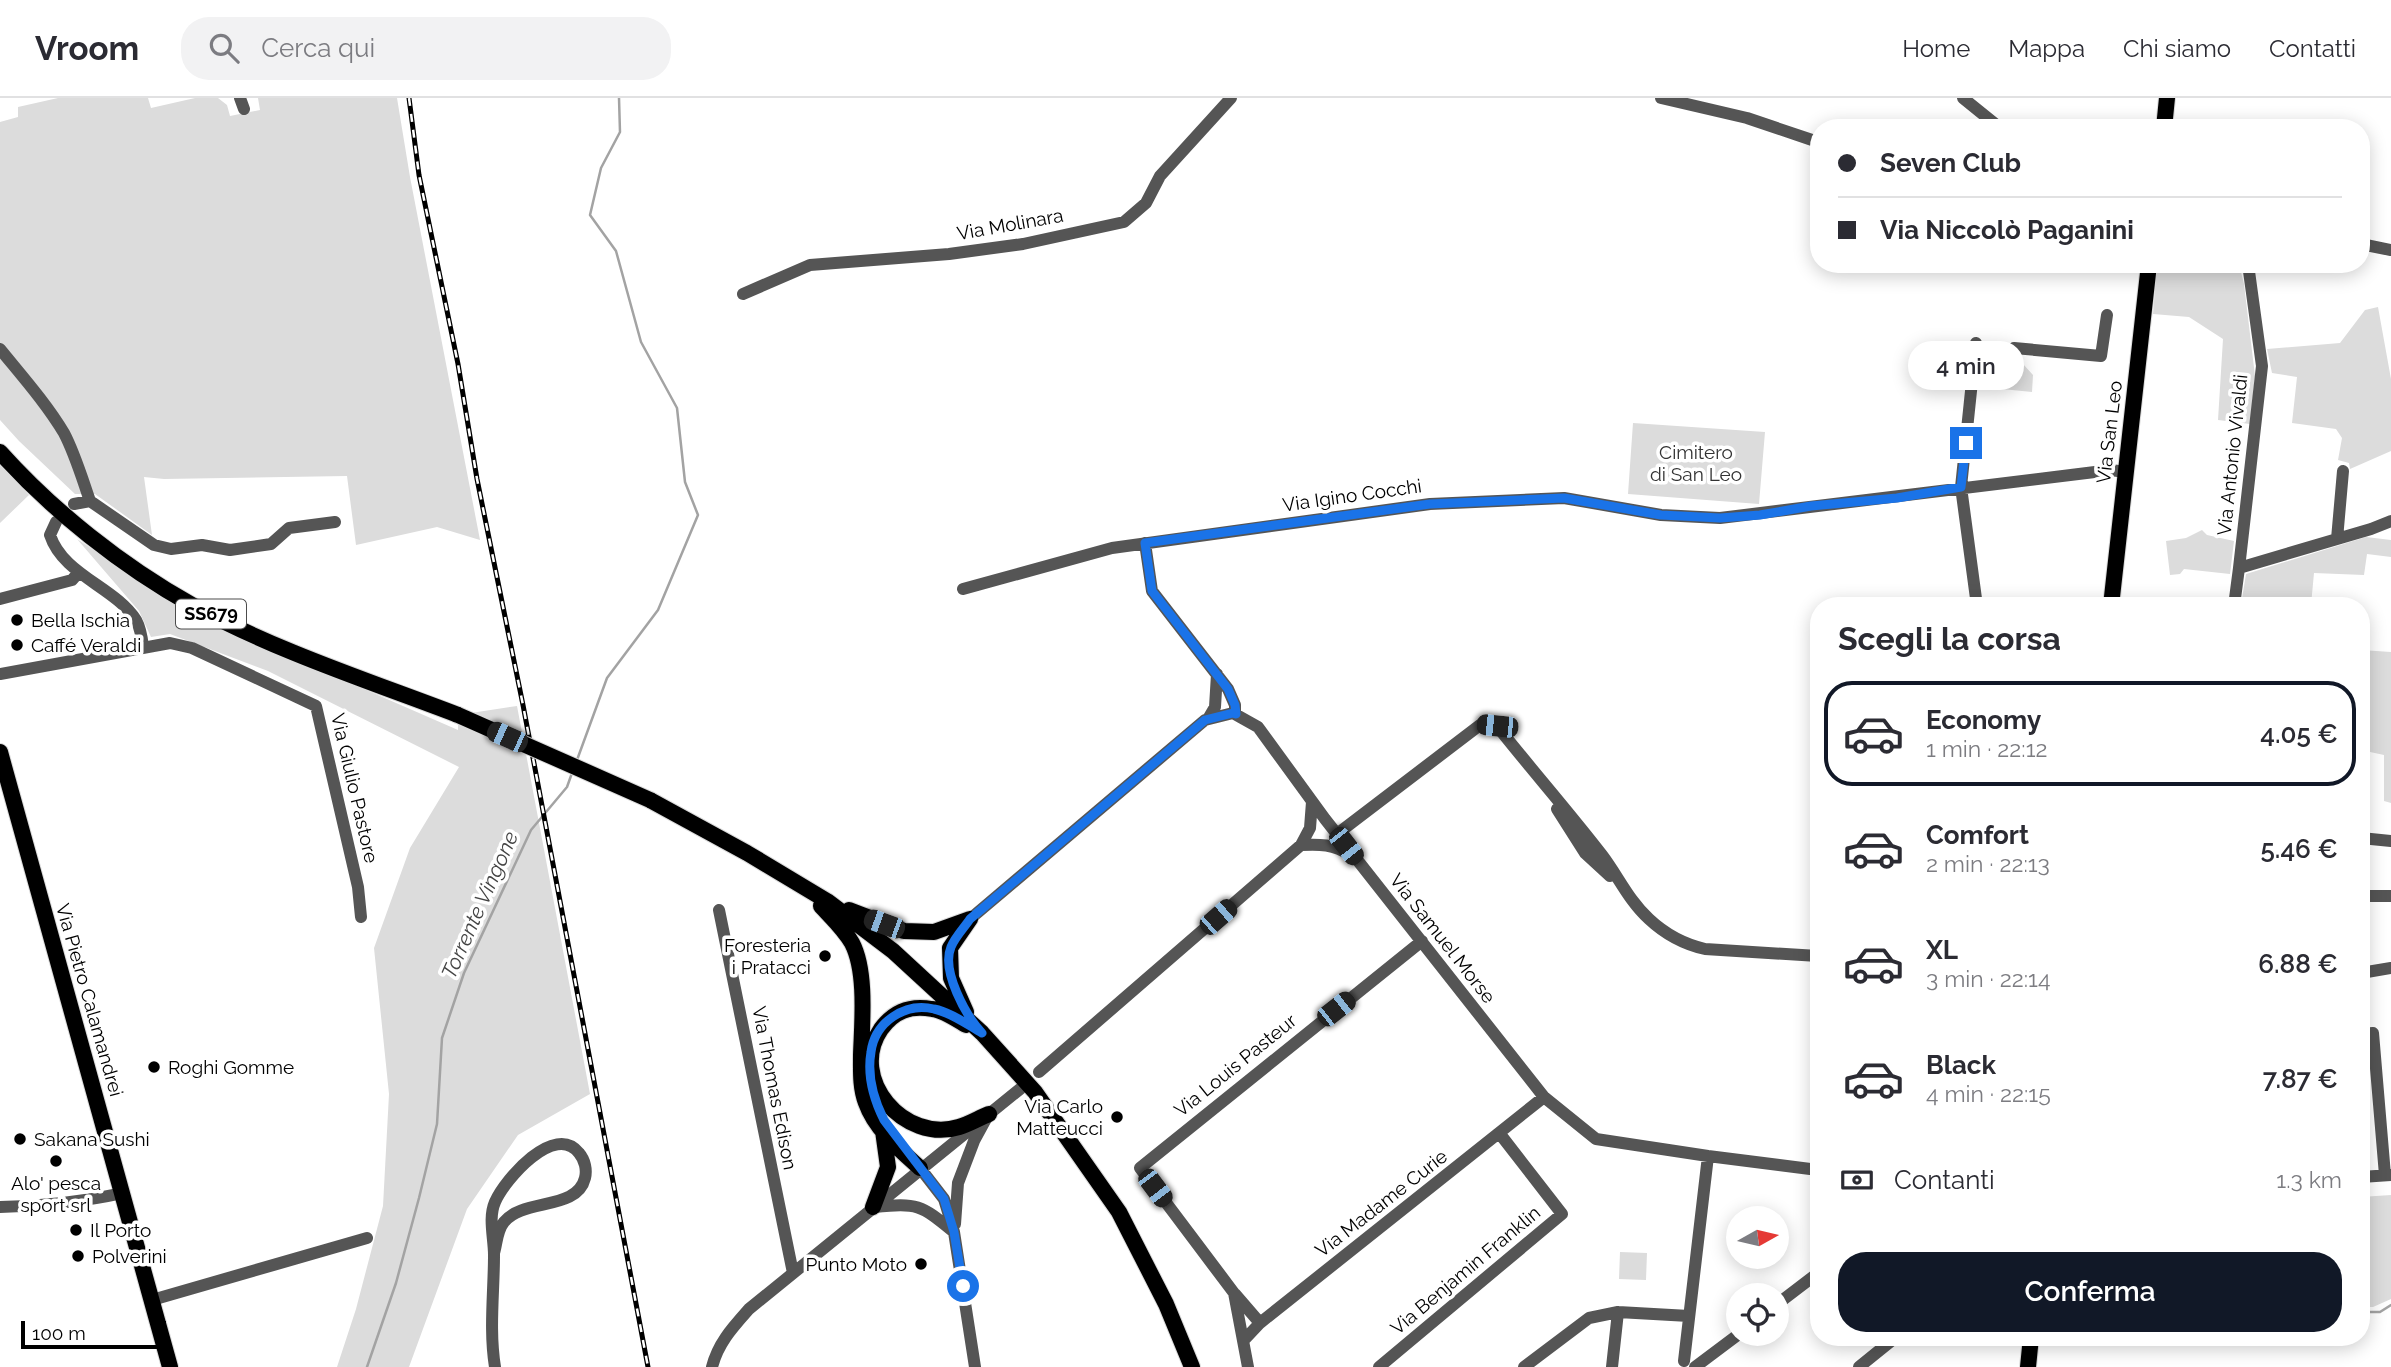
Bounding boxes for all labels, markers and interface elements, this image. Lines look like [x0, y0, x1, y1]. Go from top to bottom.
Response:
search box [181, 17, 671, 80]
text: Vroom [35, 29, 139, 68]
icon: search [205, 29, 243, 67]
text: Cerca qui [261, 33, 375, 63]
text: Home [1902, 34, 1970, 63]
text: Mappa [2008, 34, 2085, 63]
text: Chi siamo [2123, 34, 2231, 63]
text: Contatti [2269, 34, 2356, 63]
text: Seven Club [1880, 148, 2021, 178]
street label: Via Molinara [955, 204, 1065, 244]
text: Via Niccolò Paganini [1880, 215, 2134, 245]
callout: 4 min [1908, 342, 2024, 390]
text: 4 min [1936, 352, 1996, 379]
street label: Via Antonio Vivaldi [2213, 373, 2251, 537]
street label: Via San Leo [2092, 379, 2126, 485]
route end [1950, 427, 1982, 459]
park label: Cimitero di San Leo [1650, 441, 1742, 485]
street label: Via Igino Cocchi [1281, 474, 1423, 516]
road number: SS679 [176, 600, 246, 628]
place label: Bella Ischia [31, 609, 130, 631]
marker: Bella Ischia [9, 612, 25, 628]
text: Scegli la corsa [1838, 620, 2061, 657]
place label: Caffé Veraldi [31, 634, 141, 656]
marker: Caffé Veraldi [9, 637, 25, 653]
icon: car [1842, 702, 1905, 765]
text: Economy [1926, 705, 2041, 735]
street label: Via Giulio Pastore [327, 711, 383, 865]
car [1476, 713, 1519, 739]
car [484, 719, 531, 755]
text: 4.05 € [2260, 719, 2338, 749]
text: 1 min · 22:12 [1926, 735, 2047, 762]
icon: car [1842, 817, 1905, 880]
text: Comfort [1926, 820, 2029, 850]
car [1325, 823, 1368, 869]
water label: Torrente Vingone [436, 827, 523, 982]
text: 5.46 € [2261, 834, 2338, 864]
text: 2 min · 22:13 [1926, 850, 2050, 877]
street label: Via Samuel Morse [1386, 869, 1500, 1007]
car [1196, 895, 1241, 939]
street label: Via Pietro Calamandrei [52, 901, 128, 1099]
car [861, 907, 908, 941]
icon: car [1842, 932, 1905, 995]
place label: Foresteria i Pratacci [724, 934, 811, 978]
text: XL [1926, 935, 1958, 965]
marker: Foresteria i Pratacci [817, 948, 833, 964]
text: 6.88 € [2258, 949, 2338, 979]
text: 3 min · 22:14 [1926, 965, 2050, 992]
car [1313, 988, 1360, 1030]
street label: Via Thomas Edison [748, 1004, 802, 1172]
street label: Via Louis Pasteur [1170, 1009, 1301, 1121]
icon: car [1842, 1047, 1905, 1110]
text: Black [1926, 1050, 1996, 1080]
place label: Roghi Gomme [168, 1056, 294, 1078]
marker: Roghi Gomme [146, 1059, 162, 1075]
text: 7.87 € [2263, 1064, 2338, 1094]
text: 4 min · 22:15 [1926, 1080, 2051, 1107]
place label: Via Carlo Matteucci [1016, 1095, 1103, 1139]
marker: Via Carlo Matteucci [1109, 1109, 1125, 1125]
place label: Sakana Sushi [34, 1128, 150, 1150]
marker: Sakana Sushi [12, 1131, 28, 1147]
street label: Via Madame Curie [1311, 1145, 1451, 1261]
marker: Alo' pesca sport srl [48, 1153, 64, 1169]
icon: cash [1838, 1161, 1876, 1199]
car [1134, 1165, 1177, 1211]
text: Contanti [1894, 1165, 1995, 1195]
text: 1.3 km [2276, 1166, 2342, 1193]
place label: Alo' pesca sport srl [11, 1172, 101, 1216]
street label: Via Benjamin Franklin [1386, 1201, 1544, 1339]
north arrow [1726, 1206, 1788, 1269]
map controls [1726, 1206, 1789, 1346]
place label: Il Porto [90, 1219, 151, 1241]
marker: Il Porto [68, 1222, 84, 1238]
place label: Polverini [92, 1245, 167, 1267]
marker: Polverini [70, 1248, 86, 1264]
button: Conferma [1838, 1252, 2342, 1332]
place label: Punto Moto [805, 1253, 907, 1275]
marker: Punto Moto [913, 1256, 929, 1272]
route start [947, 1270, 979, 1302]
button: locate [1726, 1283, 1789, 1346]
scale bar [21, 1318, 166, 1350]
text: 100 m [32, 1322, 86, 1344]

